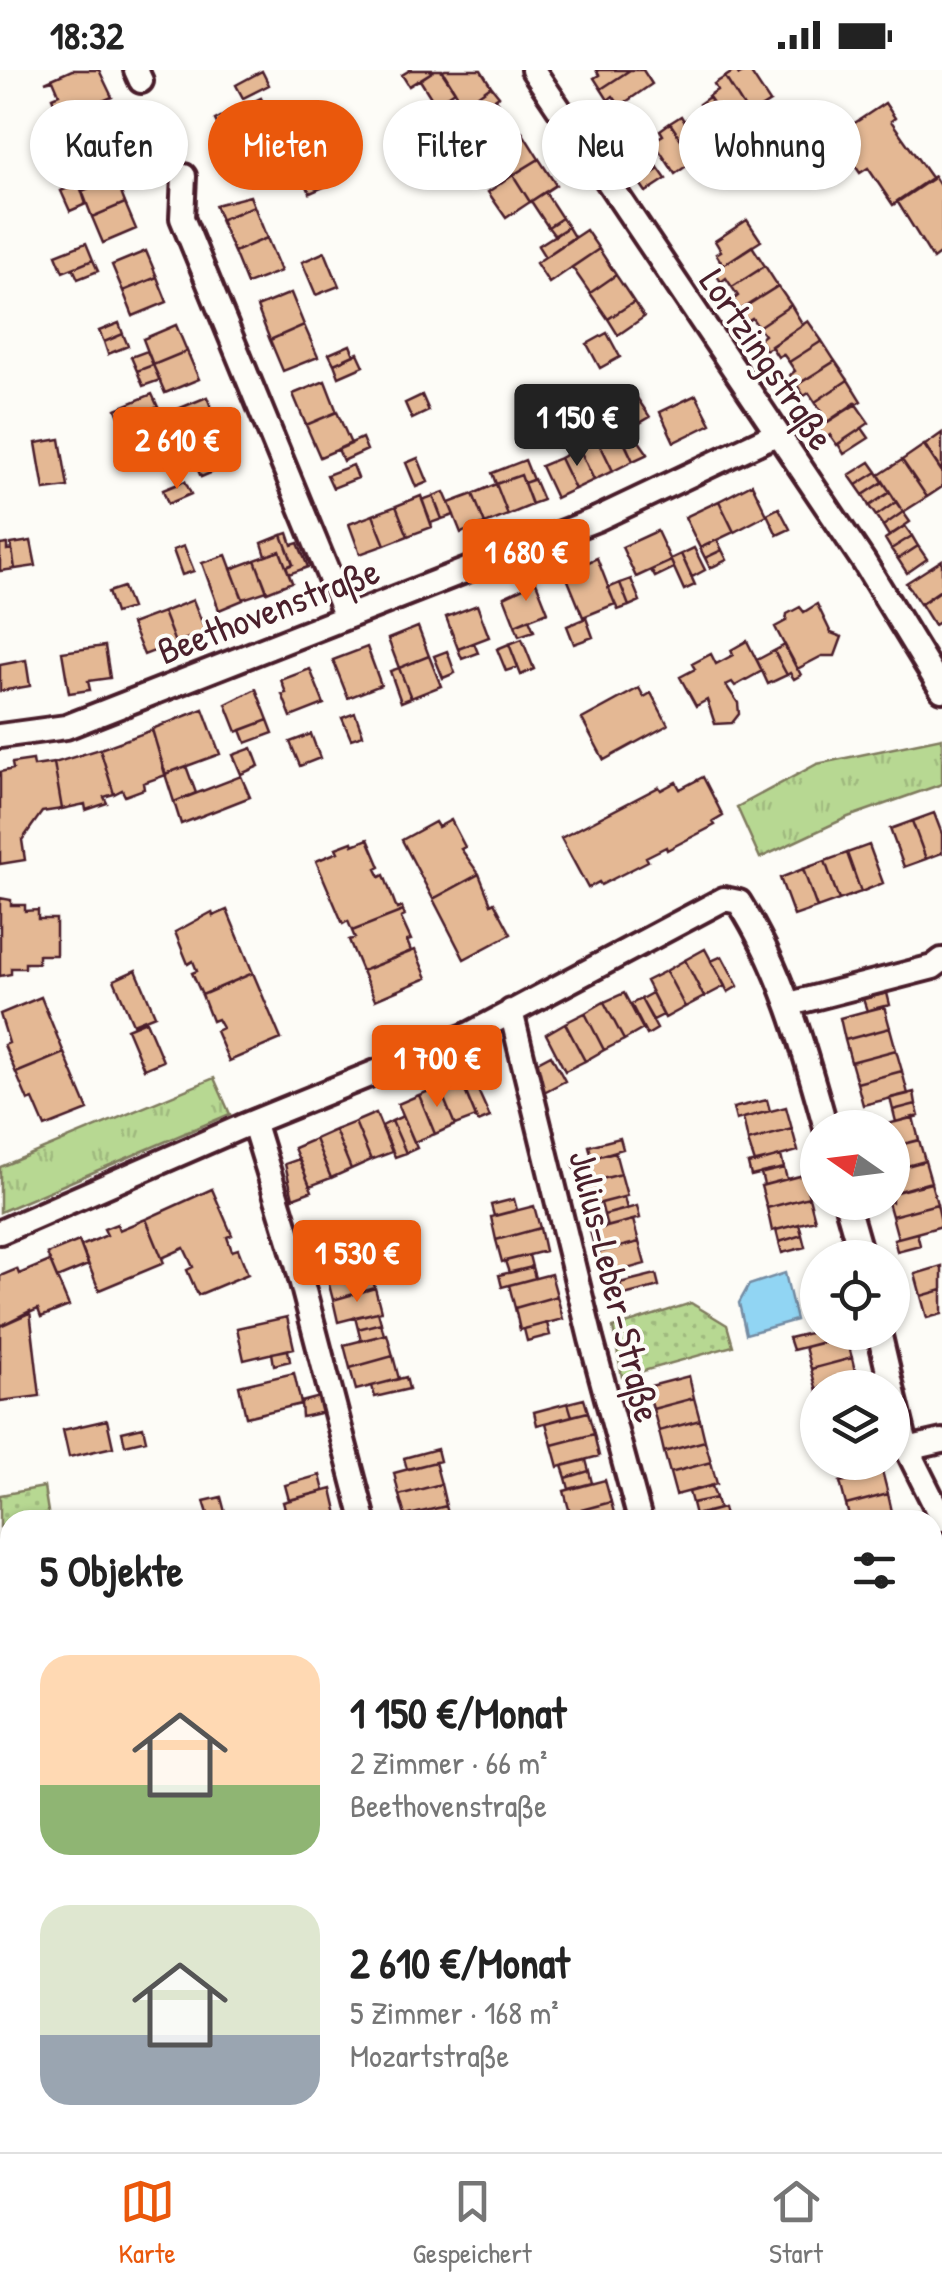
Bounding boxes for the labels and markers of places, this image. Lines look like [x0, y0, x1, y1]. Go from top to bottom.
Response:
pin: 1 150 € [485, 384, 669, 469]
pin: 2 610 € [85, 407, 269, 492]
pin: 1 680 € [434, 519, 618, 604]
pin: 1 700 € [345, 1025, 529, 1110]
pin: 1 530 € [265, 1220, 449, 1305]

